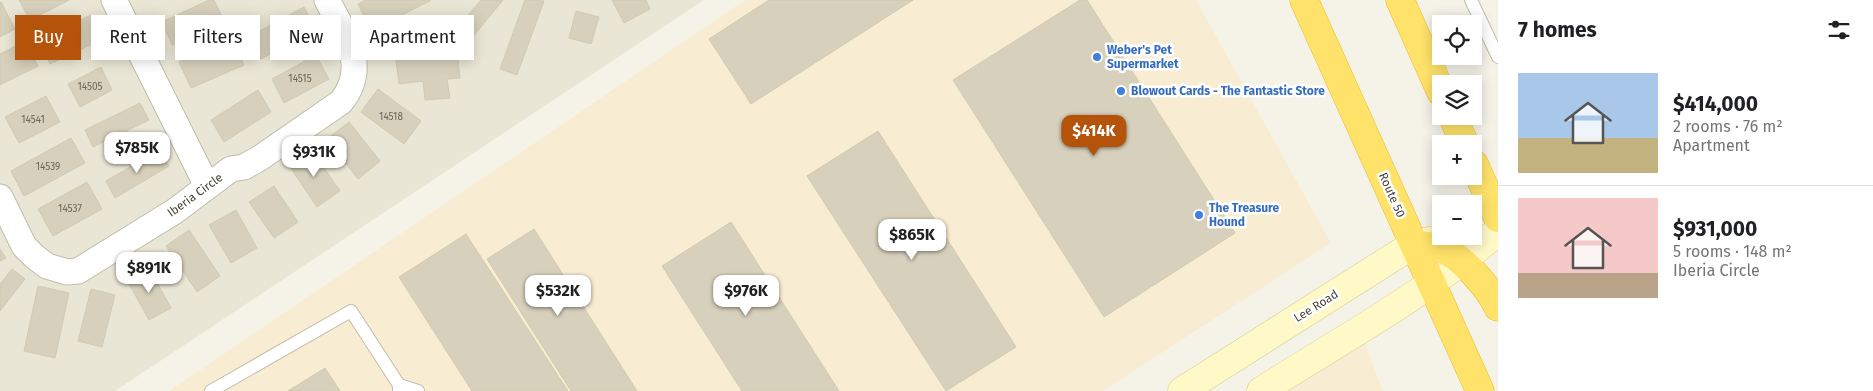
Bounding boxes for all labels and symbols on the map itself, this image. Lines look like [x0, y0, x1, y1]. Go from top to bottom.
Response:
place label: Weber's Pet Supermarket [1107, 43, 1179, 71]
marker: Weber's Pet Supermarket [1091, 51, 1103, 63]
house number: 14515 [288, 73, 312, 85]
house number: 14505 [77, 81, 103, 93]
place label: Blowout Cards - The Fantastic Store [1131, 84, 1325, 98]
marker: Blowout Cards - The Fantastic Store [1115, 85, 1127, 97]
house number: 14518 [379, 111, 403, 123]
house number: 14541 [21, 114, 45, 126]
pin: $414K [1059, 114, 1129, 157]
pin: $785K [102, 132, 172, 174]
pin: $931K [279, 136, 349, 178]
house number: 14539 [36, 161, 60, 173]
street label: Iberia Circle [165, 170, 225, 220]
street label: Route 50 [1376, 170, 1408, 220]
place label: The Treasure Hound [1209, 201, 1280, 229]
house number: 14537 [58, 203, 82, 215]
marker: The Treasure Hound [1193, 209, 1205, 221]
pin: $865K [877, 218, 947, 261]
pin: $891K [114, 252, 184, 294]
pin: $532K [523, 274, 593, 317]
pin: $976K [711, 274, 781, 317]
street label: Lee Road [1291, 287, 1341, 325]

